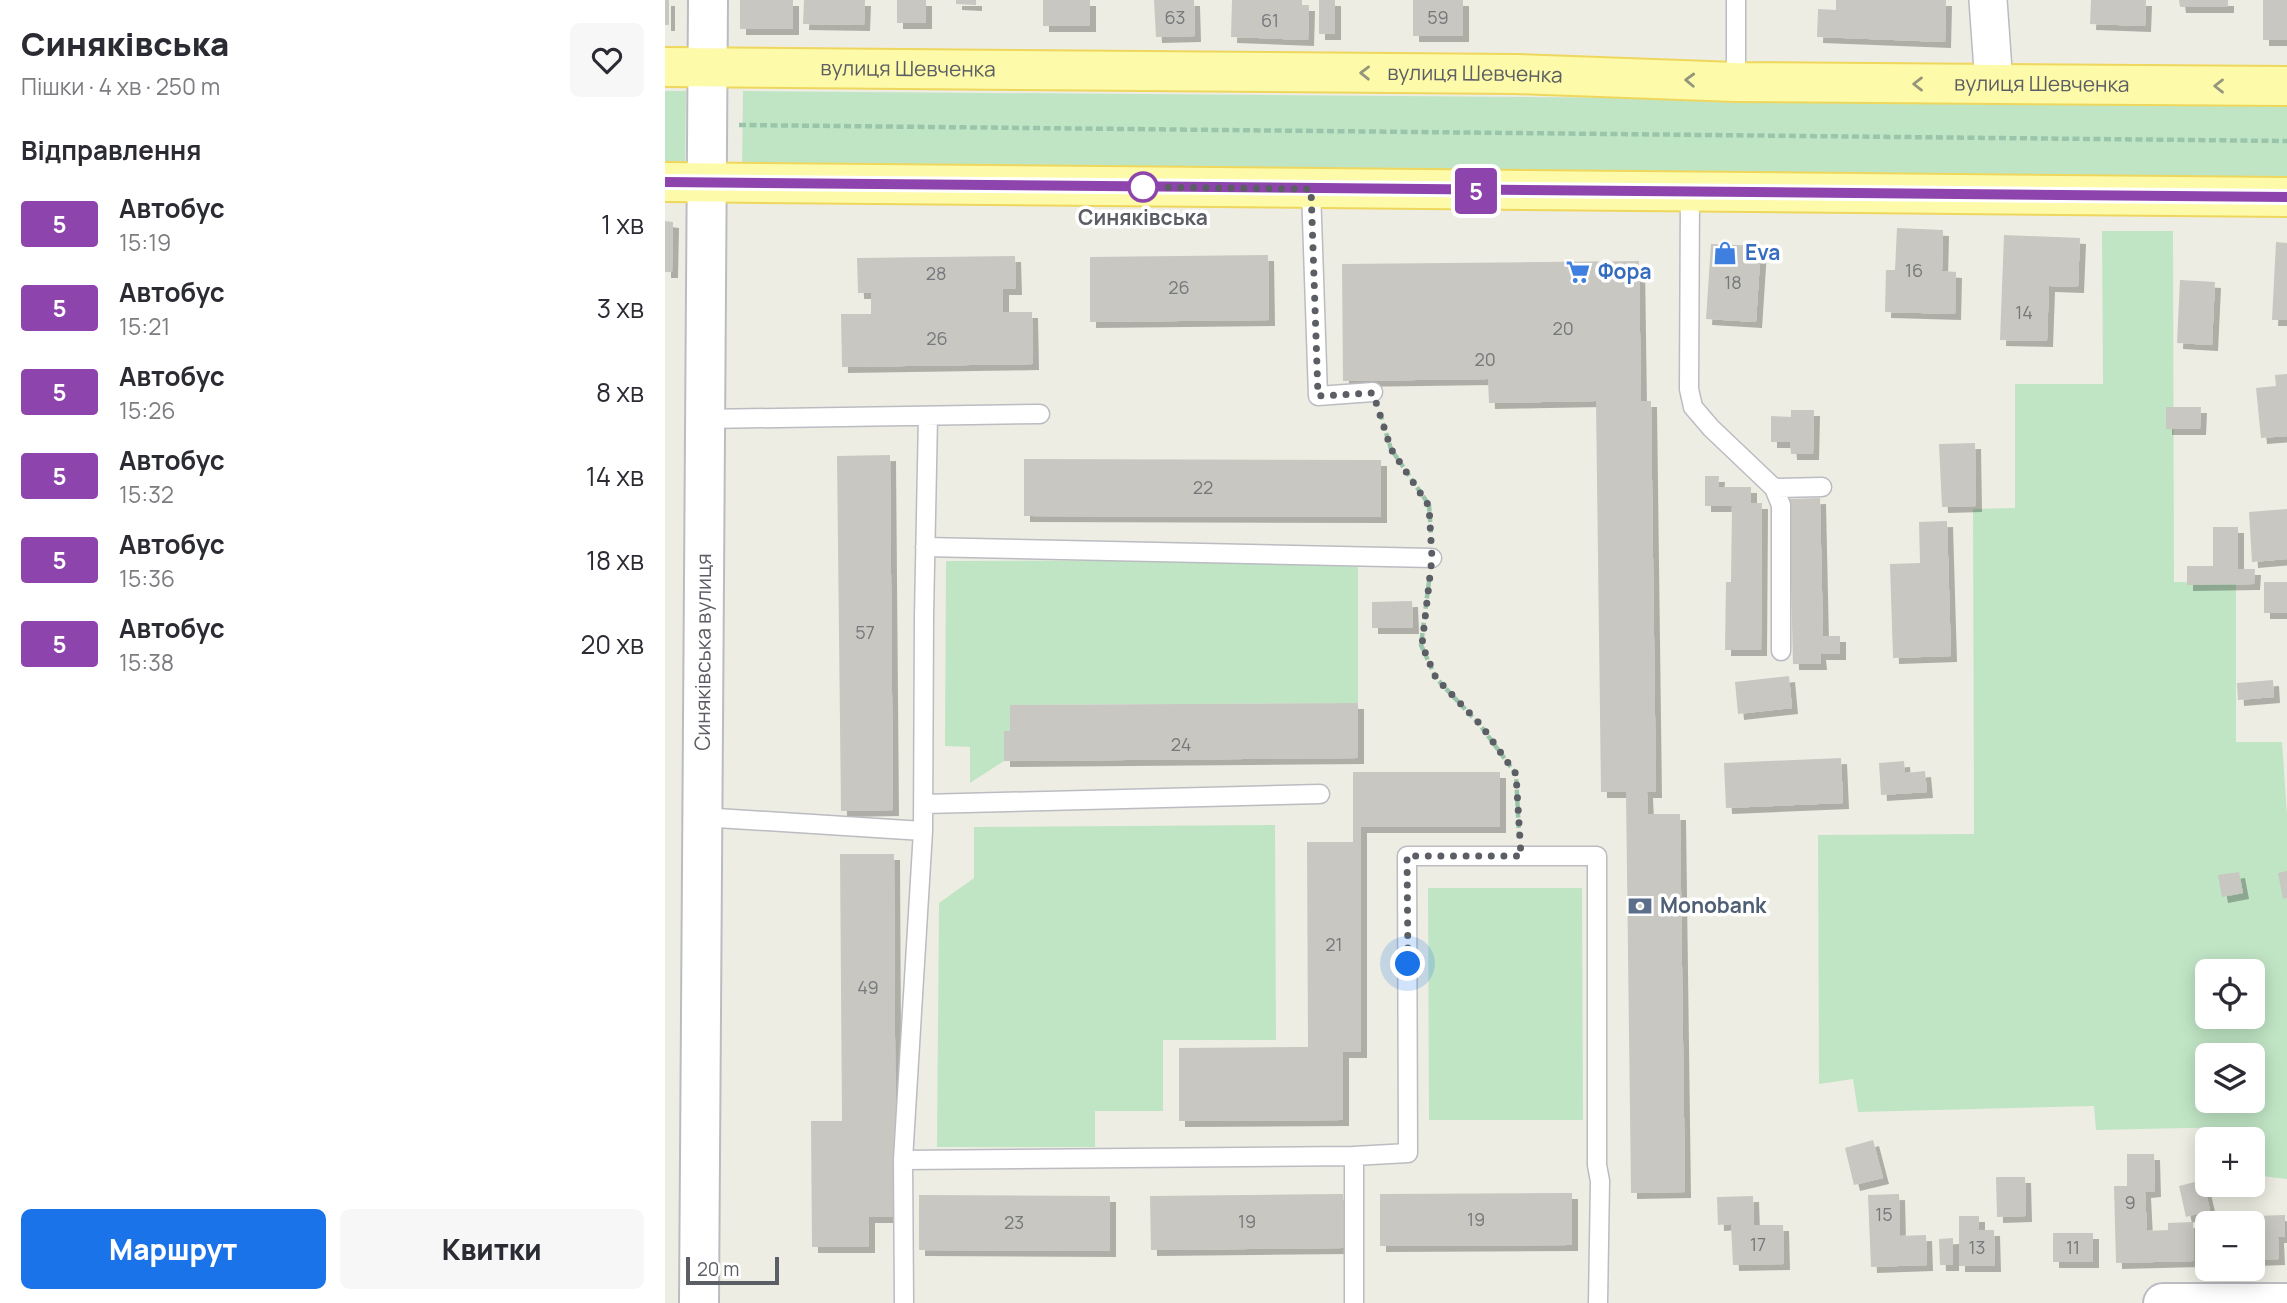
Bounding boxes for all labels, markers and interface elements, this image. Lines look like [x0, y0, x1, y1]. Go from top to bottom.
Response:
house number: 63 [1164, 5, 1186, 29]
house number: 59 [1427, 5, 1449, 29]
house number: 61 [1261, 8, 1279, 32]
text: Синяківська [21, 21, 229, 66]
button: heart [570, 23, 644, 97]
street label: вулиця Шевченка [820, 53, 996, 83]
street label: вулиця Шевченка [1387, 58, 1563, 89]
one-way arrow [1359, 65, 1370, 81]
street label: вулиця Шевченка [1954, 69, 2130, 98]
text: Пішки · 4 хв · 250 m [21, 70, 220, 102]
one-way arrow [1685, 73, 1696, 88]
one-way arrow [1912, 76, 1923, 92]
one-way arrow [2213, 78, 2224, 94]
text: Відправлення [21, 132, 201, 168]
line badge: 5 [1453, 168, 1499, 214]
marker: Синяківська [1128, 172, 1158, 202]
text: 5 [1469, 174, 1483, 207]
text: Автобус [119, 190, 225, 226]
place label: Синяківська [1078, 203, 1208, 231]
text: 1 хв [601, 206, 644, 242]
text: 5 [52, 207, 67, 240]
text: 15:19 [119, 226, 171, 258]
place label: Eva [1745, 238, 1780, 266]
shop icon: Eva [1711, 239, 1739, 267]
place label: Фора [1598, 257, 1652, 285]
supermarket icon: Фора [1564, 258, 1592, 286]
house number: 16 [1905, 258, 1923, 282]
house number: 28 [926, 261, 946, 285]
house number: 18 [1724, 270, 1742, 294]
text: Автобус [119, 274, 225, 310]
house number: 26 [1168, 275, 1190, 299]
text: 3 хв [597, 290, 644, 326]
text: 5 [52, 291, 67, 324]
house number: 14 [2015, 300, 2033, 324]
text: 15:21 [119, 310, 170, 342]
house number: 20 [1552, 316, 1574, 340]
house number: 26 [926, 326, 948, 350]
house number: 20 [1474, 347, 1496, 371]
text: Автобус [119, 358, 225, 394]
text: 8 хв [596, 374, 644, 410]
text: 5 [52, 375, 67, 408]
text: 15:26 [119, 394, 176, 426]
text: Автобус [119, 442, 225, 478]
text: 14 хв [586, 458, 644, 494]
text: 5 [52, 459, 67, 492]
house number: 22 [1193, 475, 1213, 499]
text: 15:32 [119, 478, 174, 510]
text: Автобус [119, 526, 225, 562]
text: 18 хв [586, 542, 644, 578]
text: 5 [52, 543, 67, 576]
street label: Синяківська вулиця [688, 553, 717, 751]
text: 15:36 [119, 562, 175, 594]
text: Автобус [119, 610, 225, 646]
house number: 57 [855, 620, 875, 644]
text: 20 хв [580, 626, 644, 662]
text: 5 [52, 627, 67, 660]
text: 15:38 [119, 646, 174, 678]
house number: 24 [1171, 732, 1191, 756]
place label: Monobank [1660, 891, 1767, 919]
bank icon: Monobank [1626, 892, 1654, 920]
house number: 21 [1325, 932, 1343, 956]
your location [1390, 946, 1425, 981]
map controls [2195, 959, 2265, 1281]
button: locate [2195, 959, 2265, 1029]
house number: 49 [857, 975, 879, 999]
button: layers [2195, 1043, 2265, 1113]
button: + [2195, 1127, 2265, 1197]
house number: 9 [2124, 1190, 2136, 1214]
house number: 15 [1875, 1202, 1893, 1226]
house number: 19 [1467, 1207, 1485, 1231]
button: Маршрут [21, 1209, 326, 1289]
button: Квитки [340, 1209, 644, 1289]
house number: 19 [1238, 1209, 1256, 1233]
house number: 23 [1004, 1210, 1024, 1234]
button: − [2195, 1211, 2265, 1281]
house number: 17 [1750, 1232, 1766, 1256]
house number: 13 [1969, 1235, 1985, 1259]
house number: 11 [2066, 1235, 2080, 1259]
scale bar [686, 1254, 779, 1286]
text: 20 m [697, 1256, 739, 1282]

